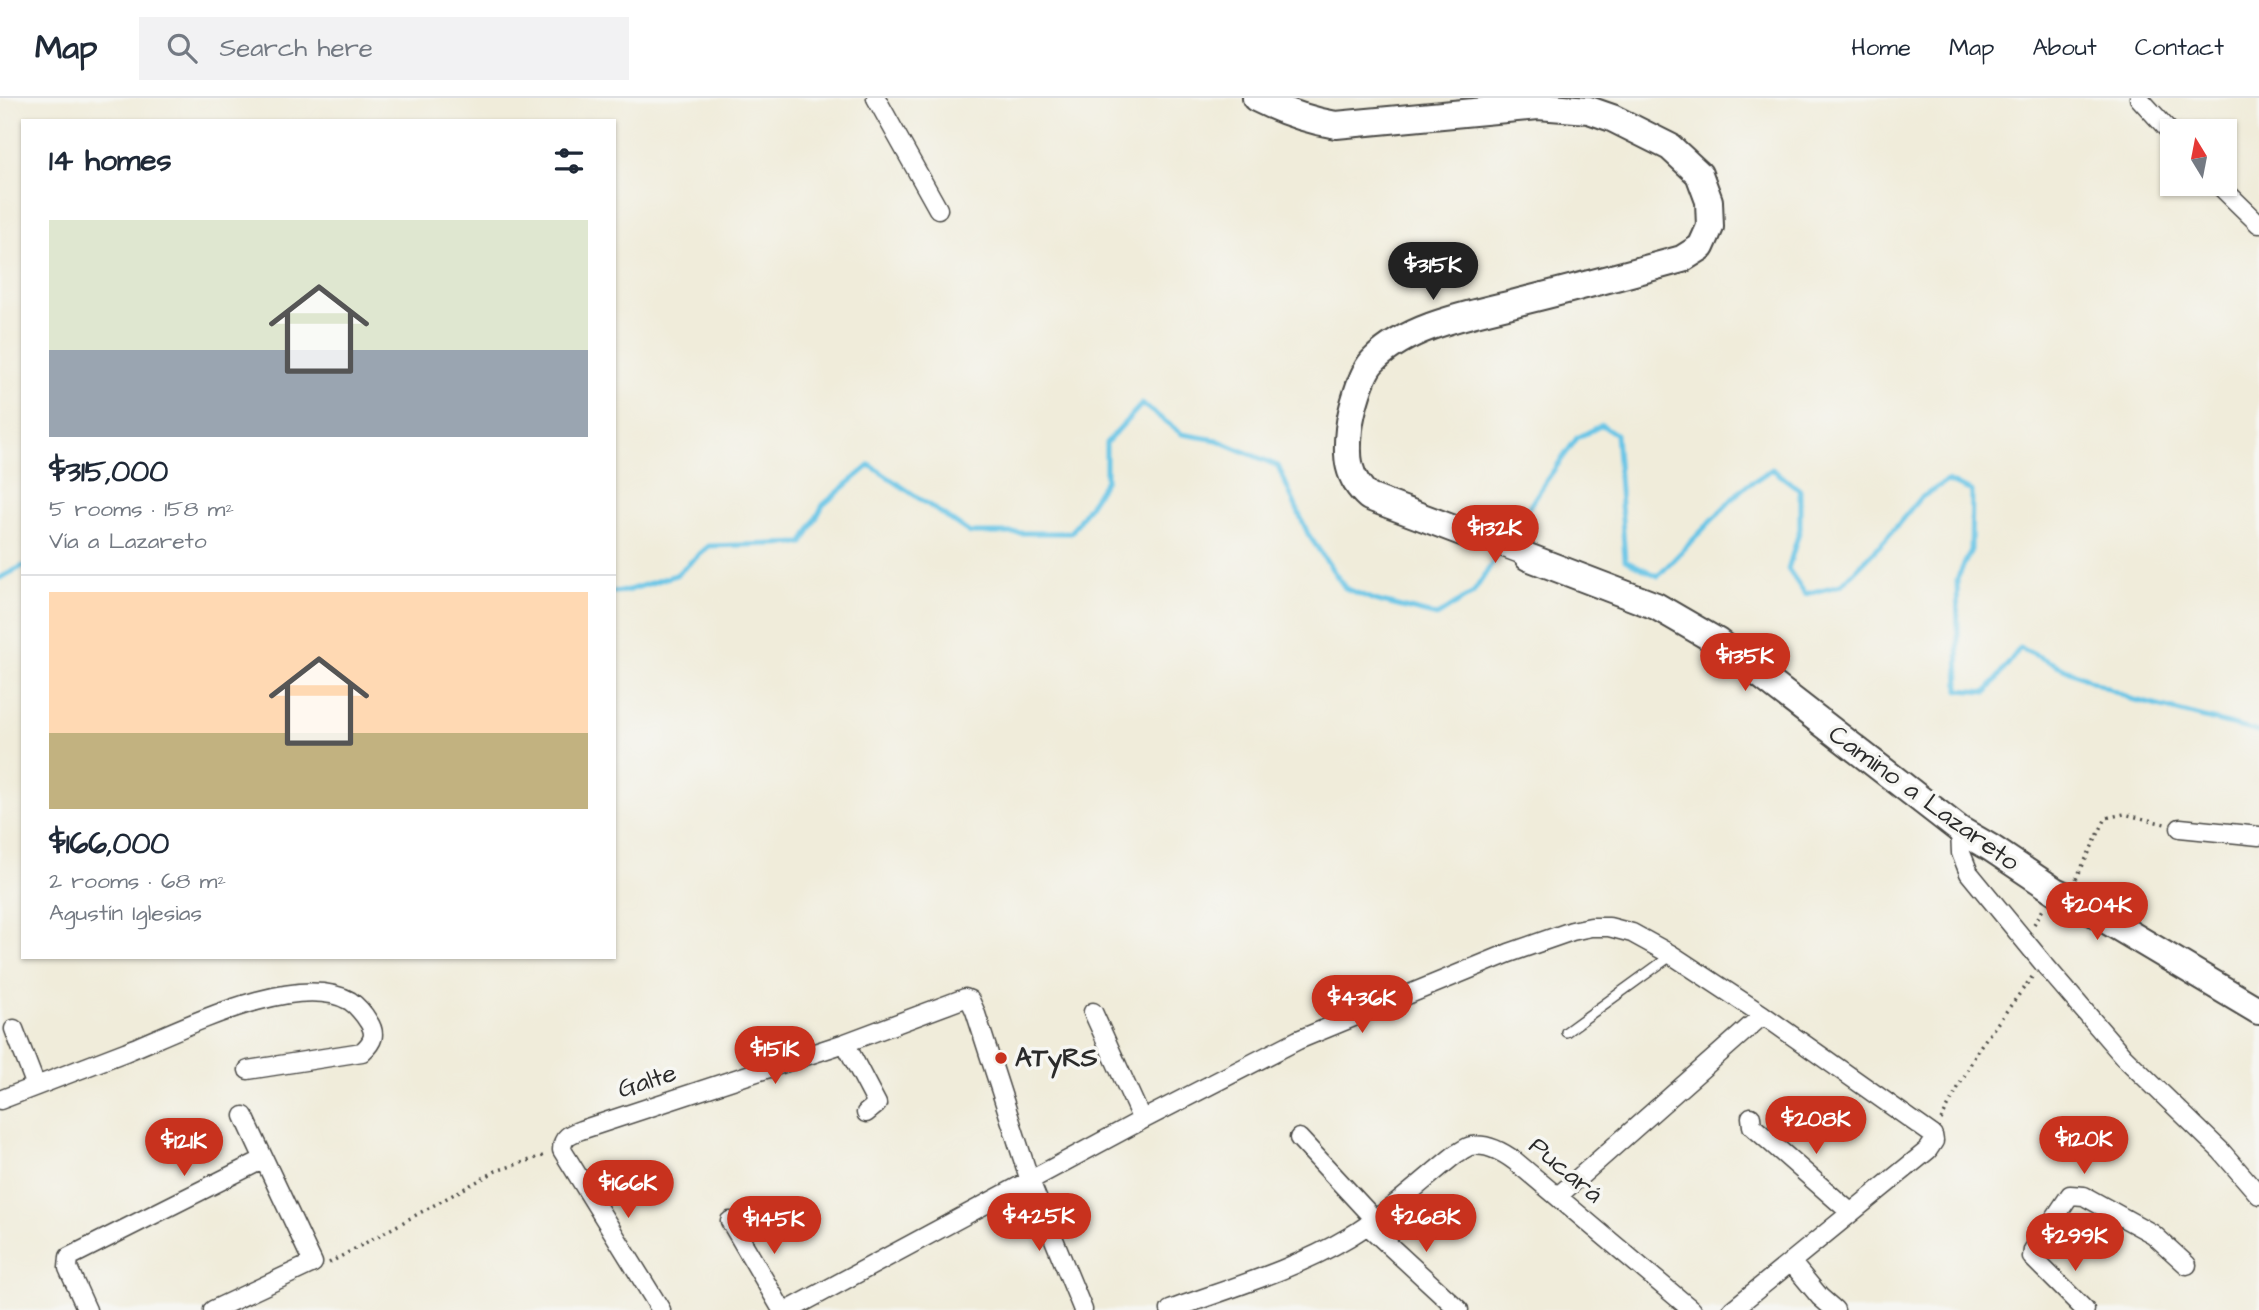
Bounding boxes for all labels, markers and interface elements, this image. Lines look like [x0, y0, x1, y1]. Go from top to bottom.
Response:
search box [139, 17, 629, 80]
text: Map [35, 25, 97, 71]
icon: search [163, 29, 201, 67]
text: Search here [219, 30, 373, 66]
text: Home [1851, 31, 1911, 65]
text: Map [1949, 31, 1994, 65]
text: About [2032, 31, 2097, 65]
text: Contact [2135, 31, 2224, 65]
north arrow [2160, 119, 2236, 196]
map controls [2160, 119, 2237, 196]
text: 14 homes [49, 140, 172, 182]
icon: filters [550, 142, 588, 180]
pin: $315K [1384, 242, 1482, 302]
text: $315K [1404, 249, 1462, 281]
icon: home [256, 266, 382, 392]
text: $315,000 [49, 451, 168, 493]
text: 5 rooms · 158 m² [49, 493, 234, 525]
pin: $132K [1446, 505, 1544, 565]
text: $132K [1468, 512, 1522, 544]
text: Vía a Lazareto [49, 525, 207, 557]
pin: $135K [1696, 634, 1794, 693]
icon: home [256, 638, 382, 764]
text: $135K [1716, 640, 1774, 672]
street label: Camino a Lazareto [1821, 716, 2027, 880]
text: $166,000 [49, 823, 169, 865]
text: 2 rooms · 68 m² [49, 865, 226, 897]
pin: $204K [2048, 882, 2146, 942]
text: $204K [2062, 889, 2132, 921]
text: Agustín Iglesias [49, 897, 202, 929]
pin: $436K [1313, 976, 1411, 1035]
text: $436K [1328, 982, 1396, 1014]
pin: $151K [726, 1026, 824, 1086]
text: $151K [751, 1033, 799, 1065]
place label: ATyRS [1015, 1040, 1098, 1079]
marker: ATyRS [993, 1050, 1009, 1066]
street label: Galte [613, 1055, 681, 1107]
pin: $208K [1767, 1096, 1865, 1156]
text: $208K [1781, 1103, 1851, 1135]
pin: $120K [2035, 1116, 2133, 1176]
pin: $121K [135, 1118, 233, 1178]
text: $120K [2055, 1123, 2113, 1155]
text: $121K [161, 1125, 207, 1157]
street label: Pucará [1521, 1128, 1611, 1212]
pin: $166K [579, 1160, 677, 1220]
text: $166K [599, 1167, 657, 1199]
pin: $425K [990, 1194, 1088, 1253]
pin: $268K [1377, 1194, 1475, 1254]
pin: $145K [725, 1196, 823, 1256]
text: $425K [1003, 1200, 1075, 1232]
text: $268K [1391, 1201, 1461, 1233]
text: $145K [743, 1203, 805, 1235]
pin: $299K [2026, 1214, 2124, 1273]
text: $299K [2042, 1220, 2108, 1252]

